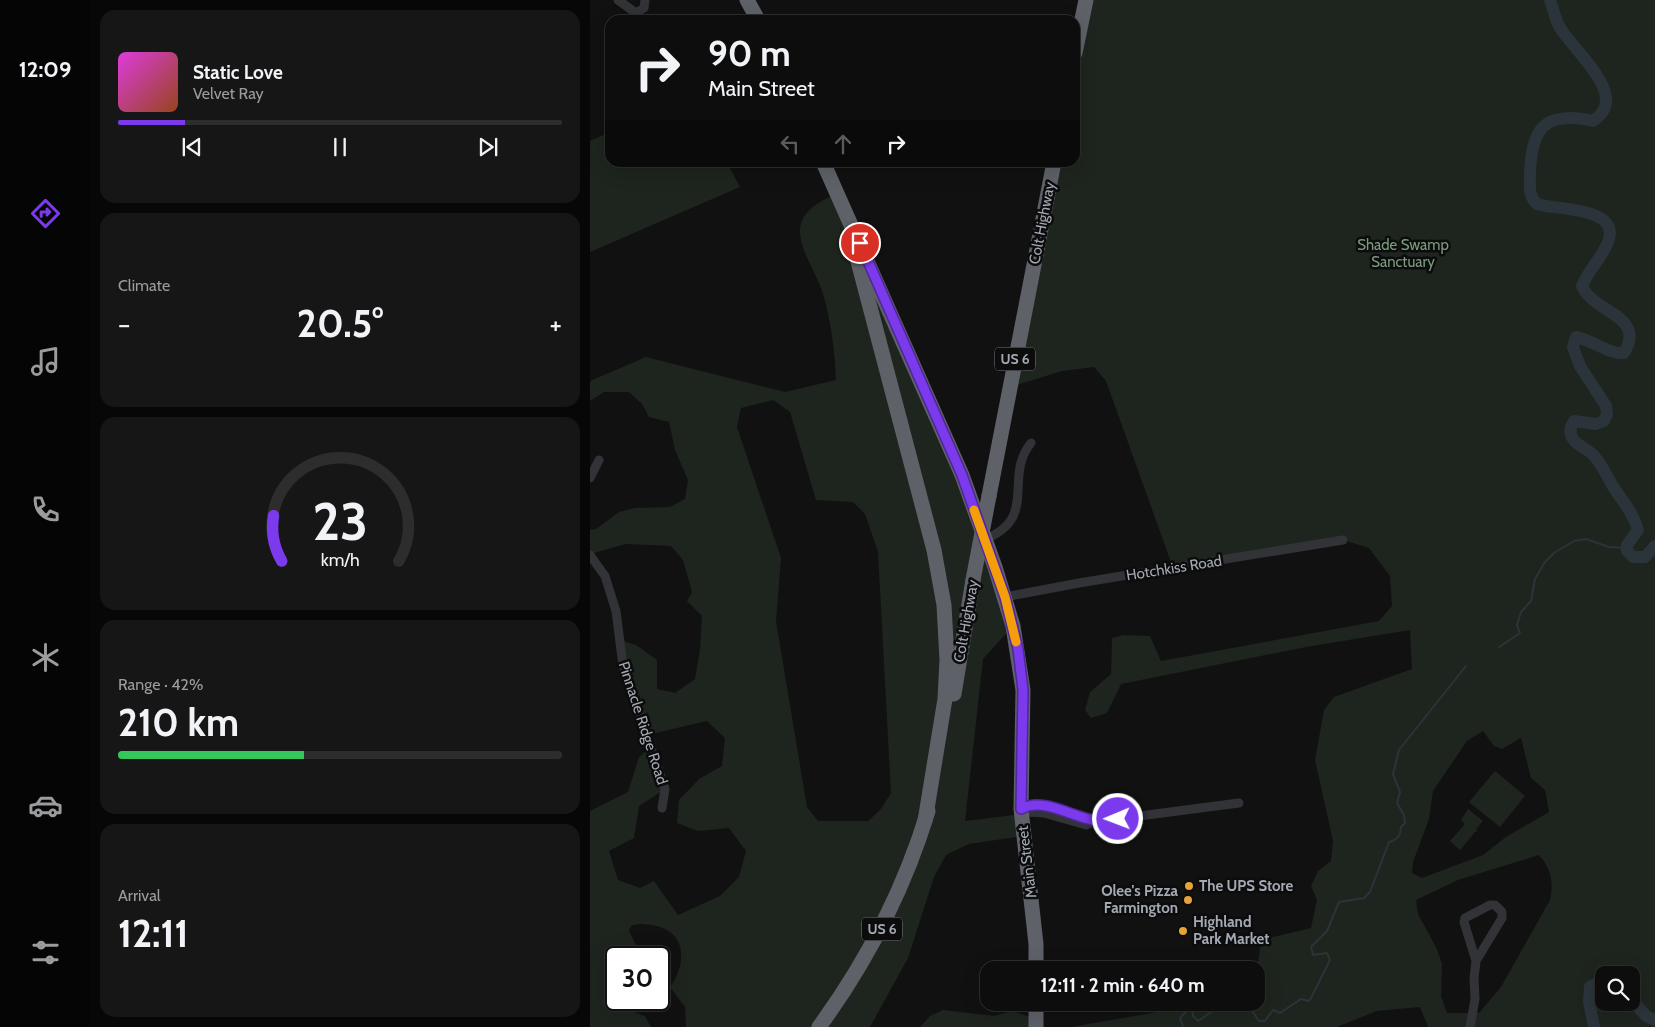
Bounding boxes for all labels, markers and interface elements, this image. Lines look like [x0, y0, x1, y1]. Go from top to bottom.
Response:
text: 90 m [708, 32, 791, 75]
icon: right [625, 35, 690, 100]
text: 12:09 [19, 56, 71, 83]
text: Static Love [193, 61, 283, 84]
text: Main Street [708, 75, 815, 102]
text: Velvet Ray [193, 84, 264, 103]
icon: left [776, 130, 804, 158]
icon: ahead [829, 130, 857, 158]
icon: right [882, 130, 910, 158]
icon: previous [178, 133, 206, 161]
icon: pause [326, 133, 354, 161]
icon: next [474, 133, 502, 161]
street label: Colt Highway [1025, 180, 1059, 266]
icon: directions [28, 196, 63, 231]
pin [839, 222, 881, 264]
icon: arrive [846, 229, 874, 257]
park label: Shade Swamp Sanctuary [1357, 236, 1449, 271]
text: Climate [118, 276, 170, 295]
text: 20.5° [297, 300, 383, 347]
text: − [118, 307, 130, 341]
text: + [550, 307, 562, 341]
icon: music [28, 344, 63, 379]
road number: US 6 [995, 348, 1035, 370]
text: 23 [312, 490, 368, 553]
icon: phone [28, 492, 63, 527]
text: km/h [320, 549, 360, 570]
street label: Hotchkiss Road [1125, 552, 1223, 584]
street label: Colt Highway [950, 578, 982, 664]
icon: climate [28, 640, 63, 675]
street label: Pinnacle Ridge Road [615, 659, 671, 787]
text: Range · 42% [118, 675, 203, 694]
text: 210 km [118, 699, 239, 746]
icon: car [28, 788, 63, 823]
position arrow [1091, 792, 1143, 844]
street label: Main Street [1014, 825, 1040, 899]
place label: The UPS Store [1199, 877, 1293, 895]
marker: The UPS Store [1183, 880, 1195, 892]
place label: Olee's Pizza Farmington [1101, 882, 1179, 917]
text: Arrival [118, 886, 161, 905]
marker: Olee's Pizza Farmington [1182, 894, 1194, 906]
text: 12:11 [118, 910, 189, 957]
place label: Highland Park Market [1193, 913, 1269, 948]
road number: US 6 [862, 918, 902, 941]
marker: Highland Park Market [1177, 925, 1189, 937]
icon: filters [28, 935, 63, 970]
speed limit sign: 30 [605, 946, 670, 1011]
map controls [1595, 966, 1640, 1011]
button: search [1595, 966, 1640, 1011]
text: 12:11 · 2 min · 640 m [1041, 974, 1204, 997]

